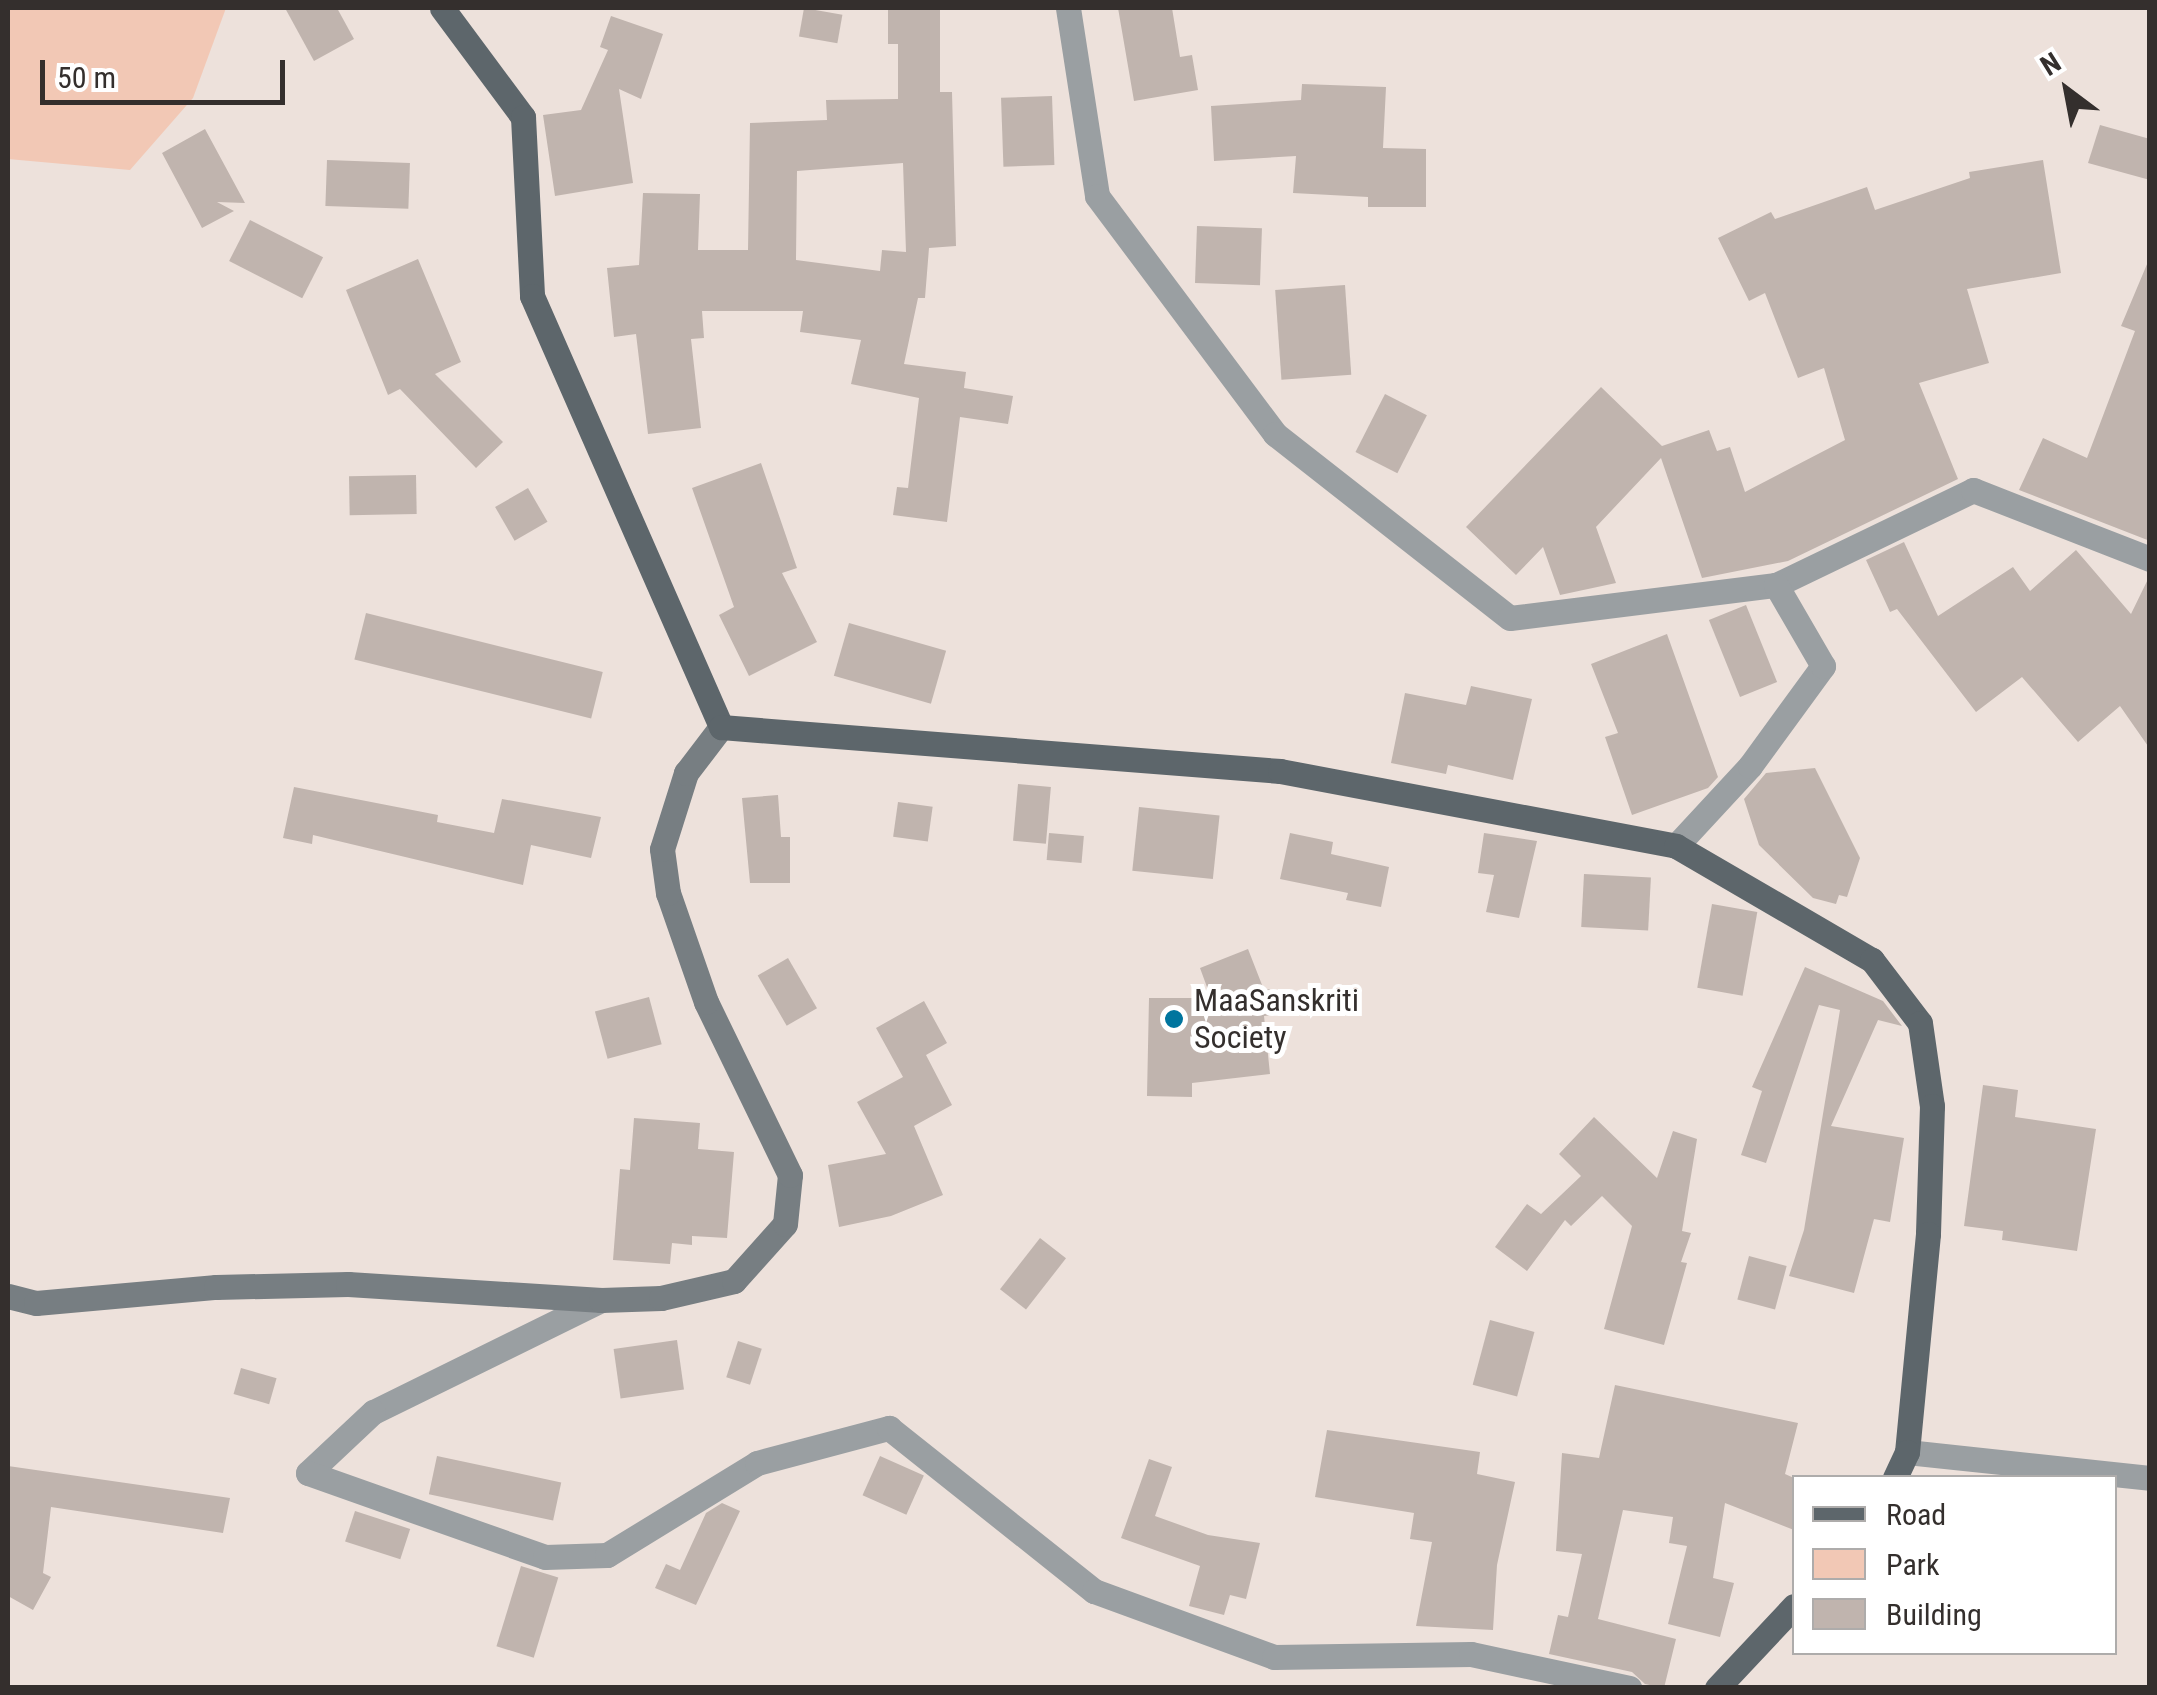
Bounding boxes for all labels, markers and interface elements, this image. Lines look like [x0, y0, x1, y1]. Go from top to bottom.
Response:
scale bar [45, 40, 290, 102]
north arrow [2017, 40, 2117, 140]
text: N [2035, 46, 2067, 83]
text: 50 m [57, 60, 116, 95]
place label: MaaSanskriti Society [1194, 982, 1359, 1057]
marker: MaaSanskriti Society [1163, 1008, 1185, 1030]
legend [1792, 1475, 2117, 1655]
text: Road [1886, 1497, 1946, 1532]
text: Park [1886, 1547, 1940, 1582]
text: Building [1886, 1597, 1982, 1632]

